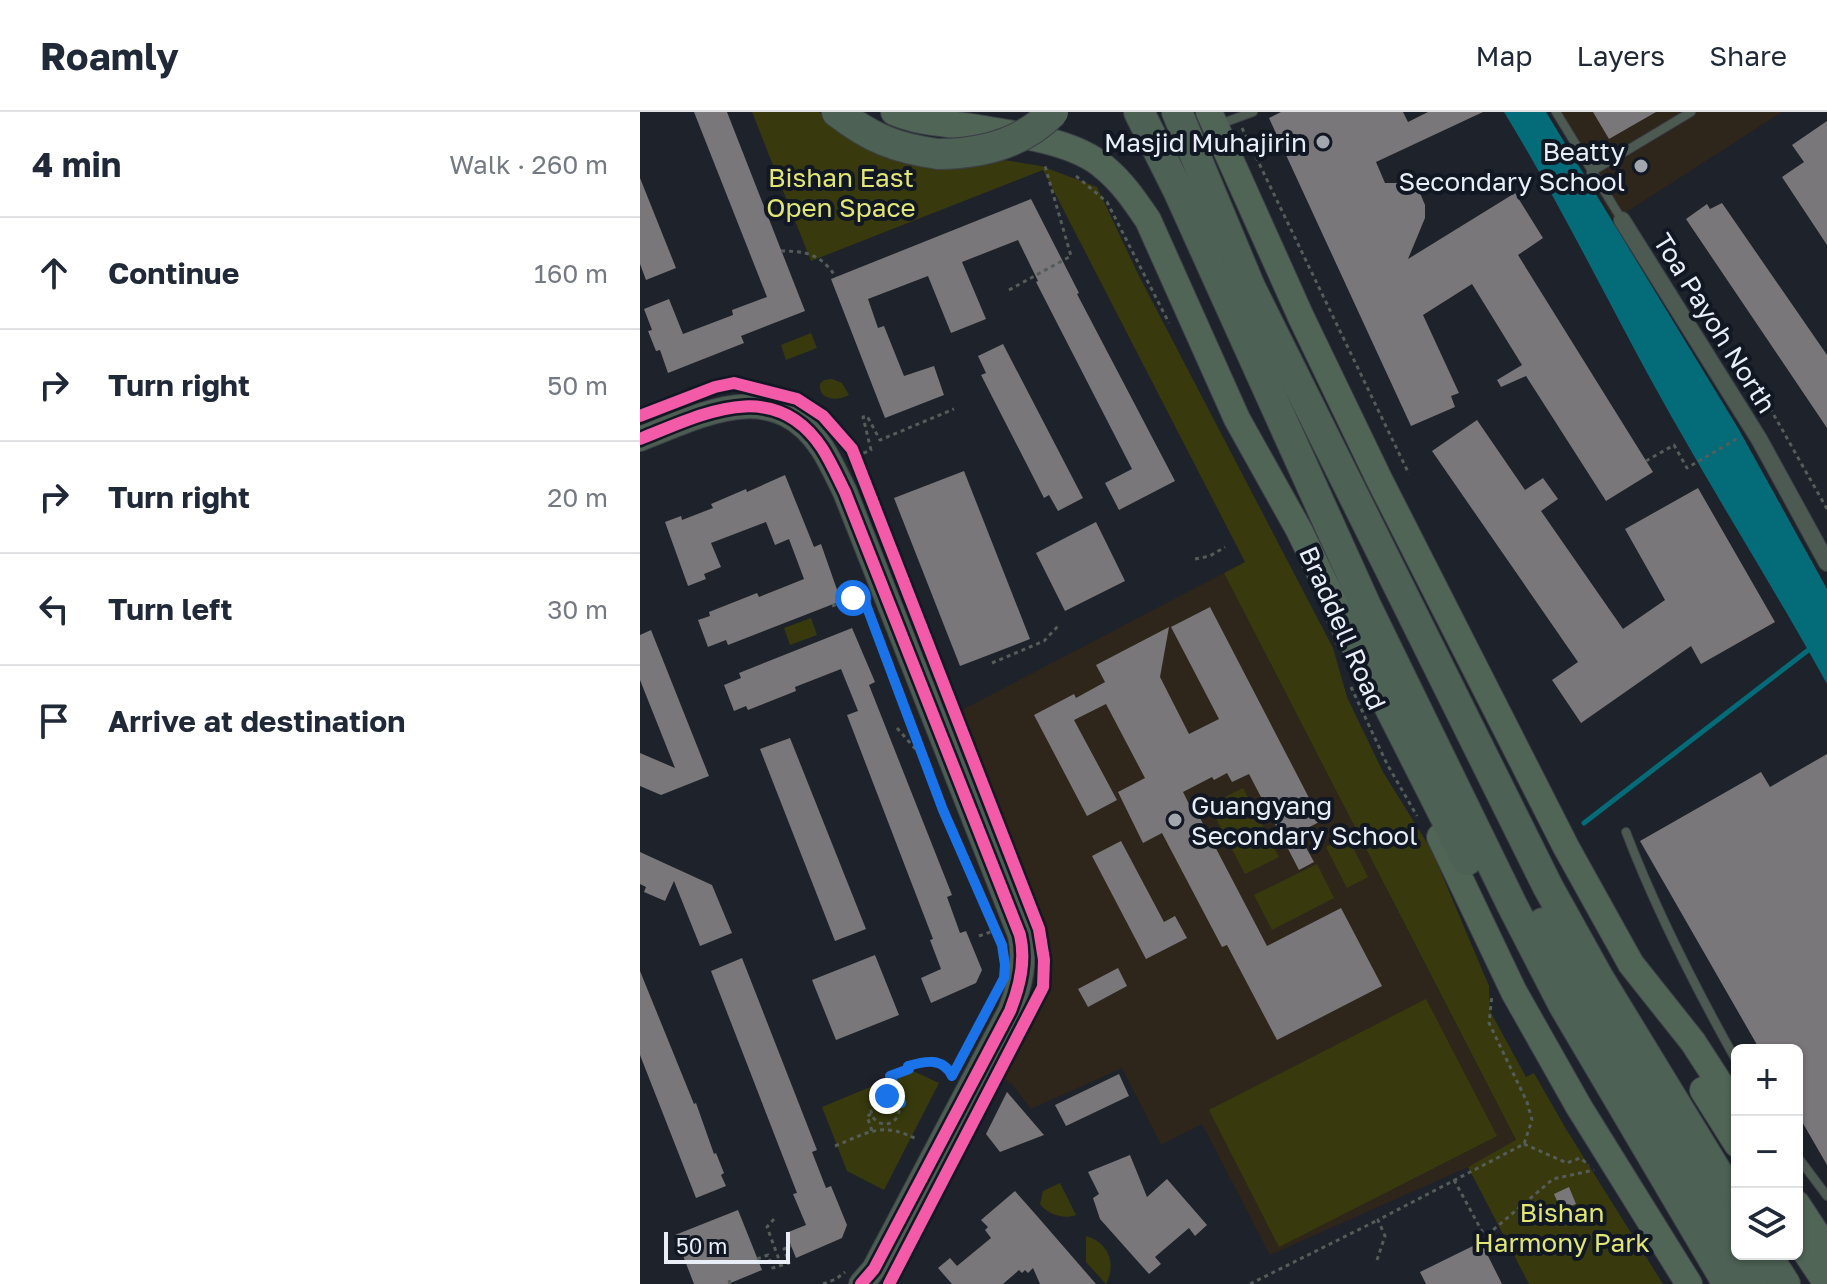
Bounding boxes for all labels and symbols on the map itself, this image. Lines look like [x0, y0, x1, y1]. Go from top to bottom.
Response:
place label: Masjid Muhajirin [1104, 127, 1307, 158]
marker: Masjid Muhajirin [1314, 133, 1332, 151]
place label: Beatty Secondary School [1399, 136, 1625, 197]
marker: Beatty Secondary School [1632, 157, 1650, 175]
park label: Bishan East Open Space [766, 162, 916, 223]
street label: Toa Payoh North [1647, 227, 1783, 419]
street label: Braddell Road [1293, 541, 1393, 715]
route start [835, 580, 871, 616]
place label: Guangyang Secondary School [1191, 790, 1417, 851]
marker: Guangyang Secondary School [1166, 811, 1184, 829]
route end [869, 1078, 905, 1114]
park label: Bishan Harmony Park [1474, 1197, 1650, 1258]
scale bar [664, 1228, 790, 1264]

